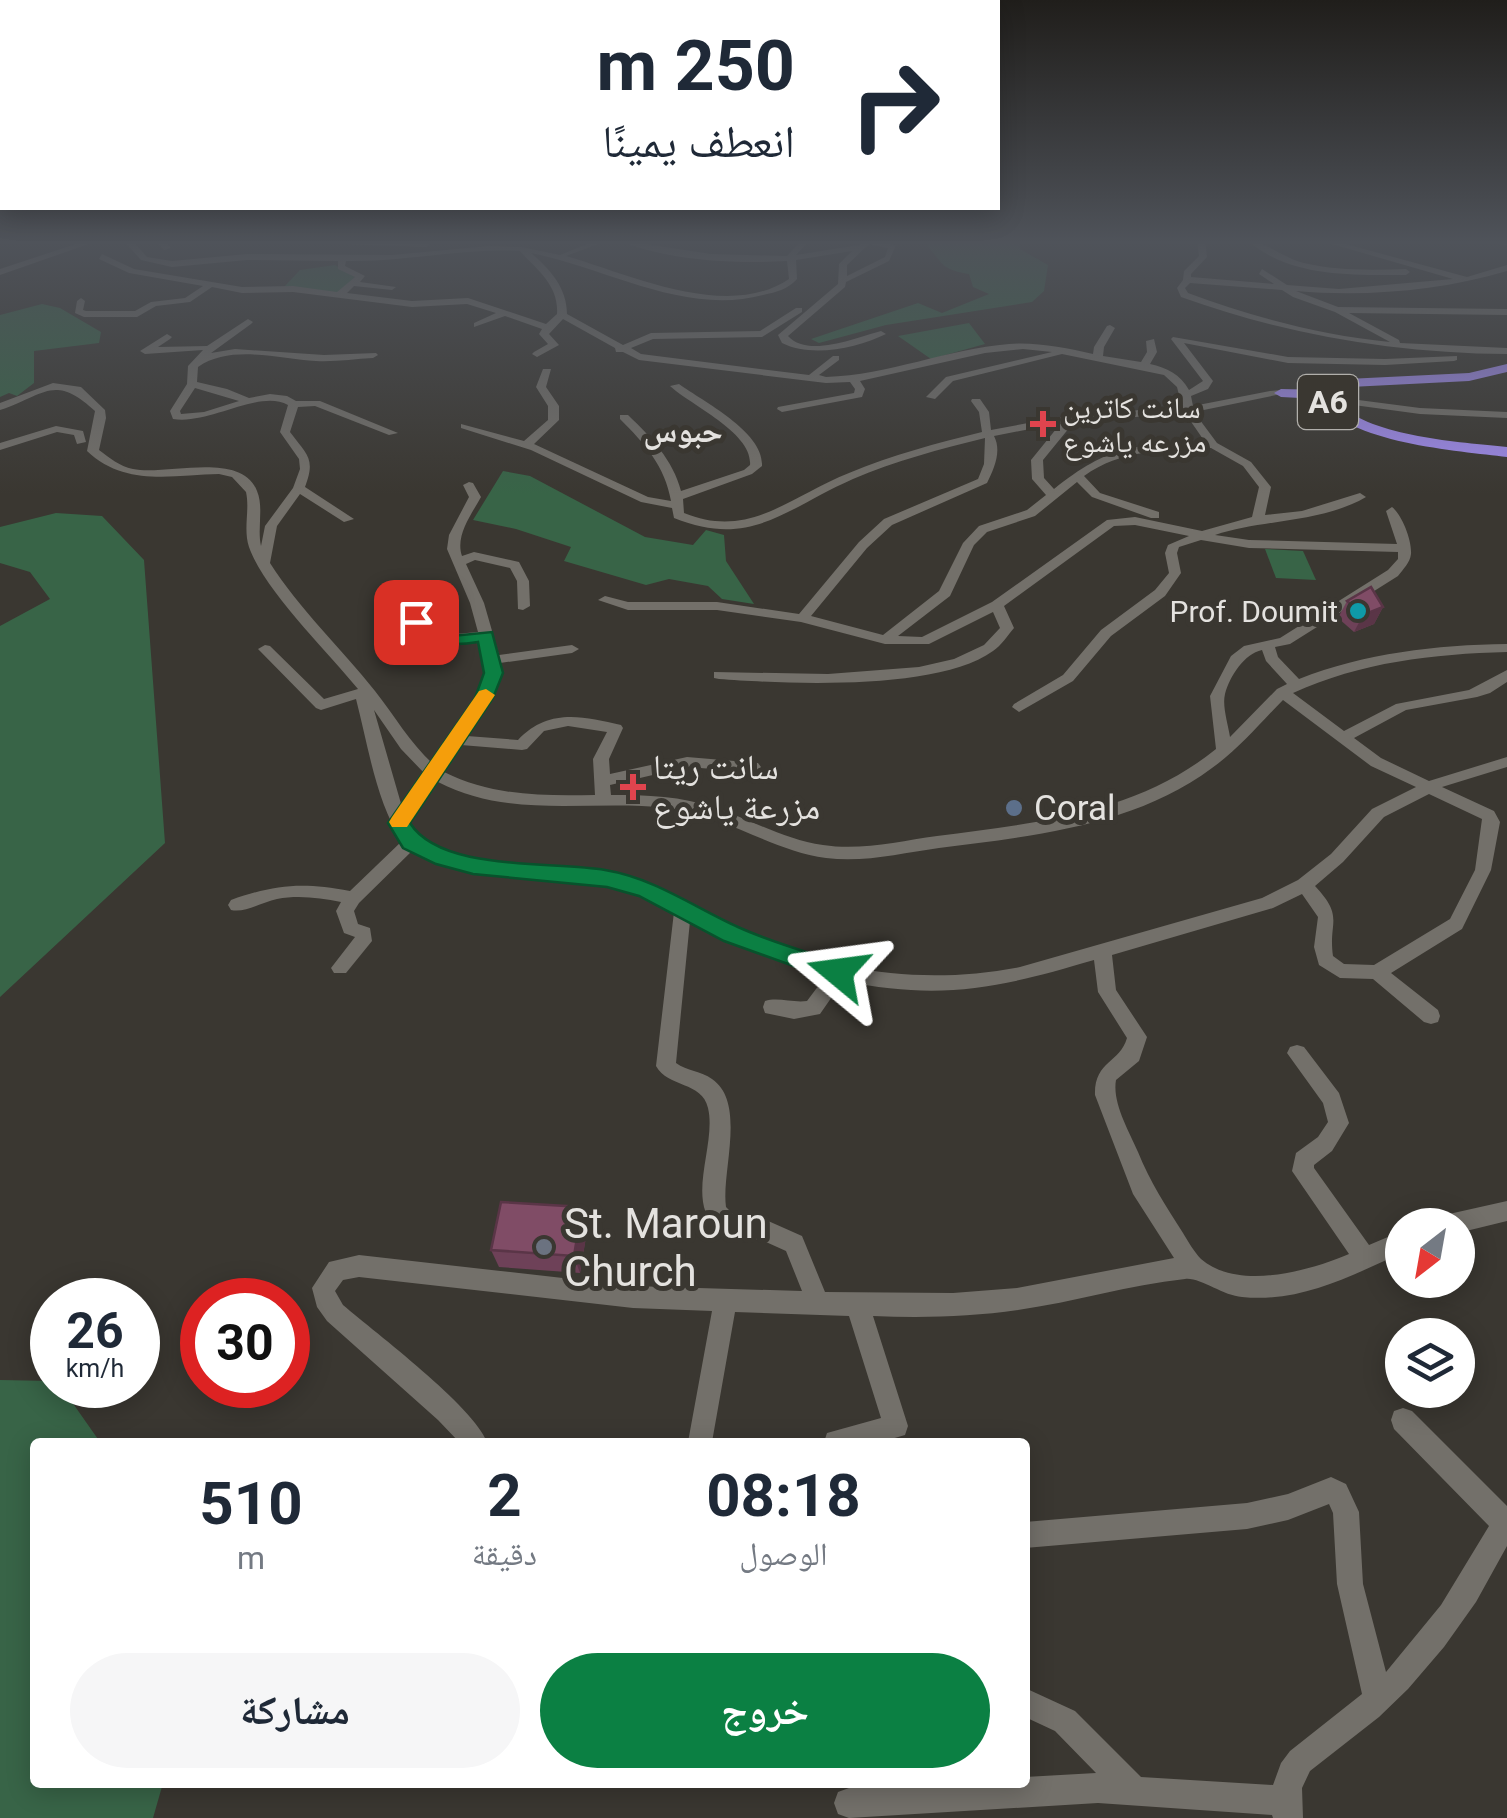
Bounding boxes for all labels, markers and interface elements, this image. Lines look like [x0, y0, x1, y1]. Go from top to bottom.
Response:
text: 250 m [596, 25, 795, 107]
icon: right [830, 40, 960, 170]
text: انعطف يمينًا [602, 115, 795, 168]
road number: A6 [1298, 375, 1358, 429]
place label: سانت كاترين مزرعه ياشوع [1063, 390, 1206, 461]
district label: حبوس [643, 412, 723, 450]
marker: سانت كاترين مزرعه ياشوع [1032, 413, 1054, 435]
pin [374, 580, 459, 665]
place label: Prof. Doumit [1170, 594, 1338, 629]
icon: arrive [389, 595, 444, 650]
marker: Prof. Doumit [1347, 600, 1369, 622]
place label: سانت ريتا مزرعة ياشوع [653, 747, 820, 829]
marker: سانت ريتا مزرعة ياشوع [622, 776, 644, 798]
place label: Coral [1034, 788, 1115, 829]
marker: Coral [1003, 797, 1025, 819]
position arrow [786, 920, 890, 1024]
place label: St. Maroun Church [564, 1199, 768, 1296]
north arrow [1385, 1208, 1475, 1298]
map controls [1385, 1208, 1475, 1408]
marker: St. Maroun Church [533, 1236, 555, 1258]
speed limit sign: 30 [180, 1278, 310, 1408]
text: 26 [66, 1302, 124, 1360]
button: layers [1385, 1318, 1475, 1408]
text: km/h [66, 1354, 124, 1383]
text: 2 [487, 1460, 522, 1531]
text: 08:18 [706, 1460, 861, 1531]
text: 510 [199, 1468, 303, 1539]
text: دقيقة [472, 1535, 537, 1573]
text: الوصول [739, 1535, 828, 1573]
text: m [237, 1539, 265, 1577]
button: مشاركة [70, 1653, 520, 1768]
button: خروج [540, 1653, 990, 1768]

